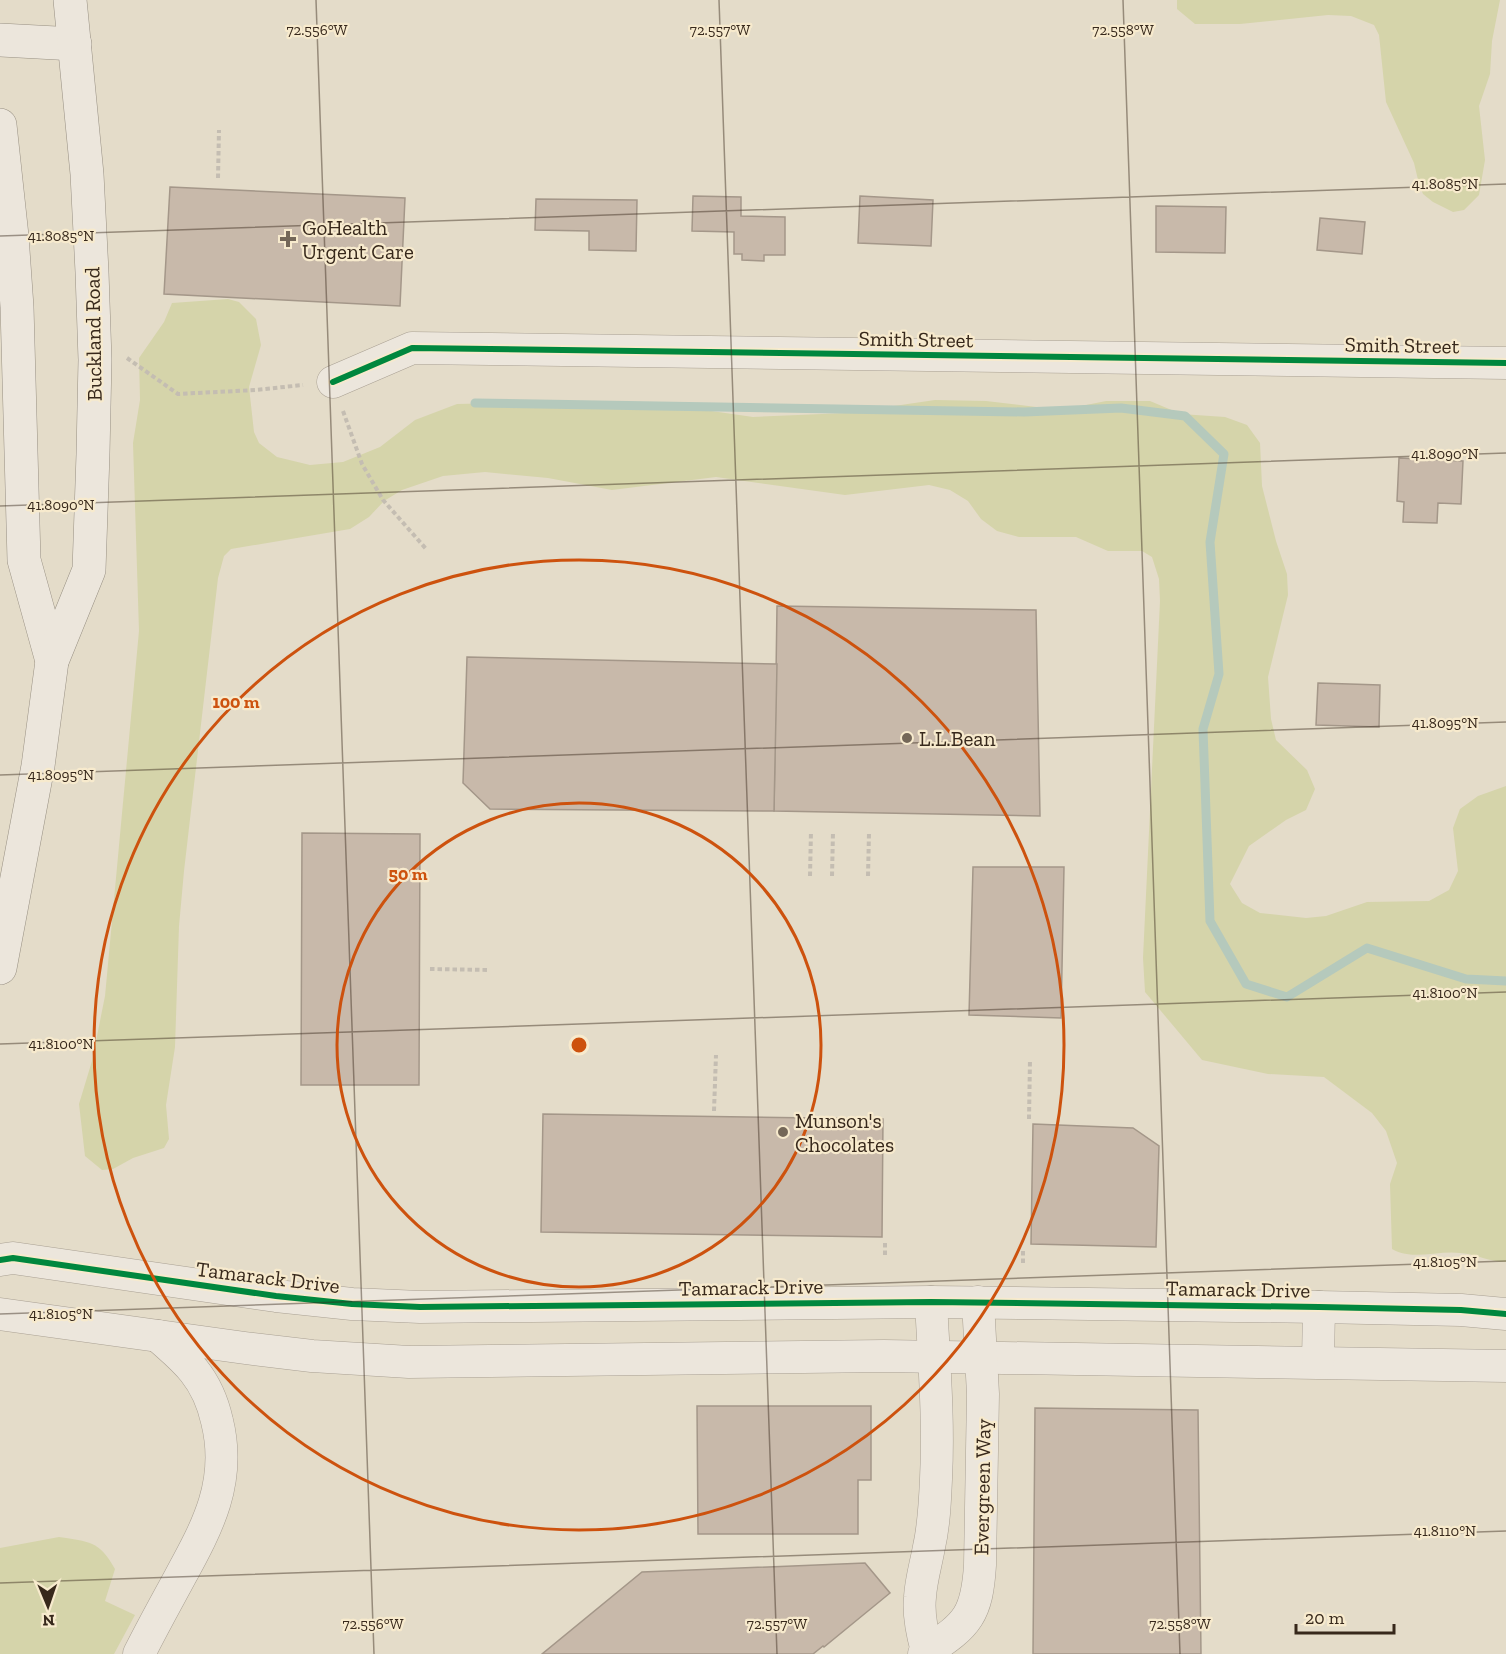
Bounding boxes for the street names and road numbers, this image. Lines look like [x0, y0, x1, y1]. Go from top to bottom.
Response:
street label: Buckland Road [79, 266, 107, 401]
street label: Smith Street [858, 326, 974, 353]
street label: Smith Street [1344, 332, 1460, 359]
street label: Tamarack Drive [195, 1256, 341, 1298]
street label: Tamarack Drive [678, 1273, 824, 1301]
street label: Tamarack Drive [1165, 1275, 1311, 1303]
street label: Evergreen Way [968, 1418, 996, 1556]

